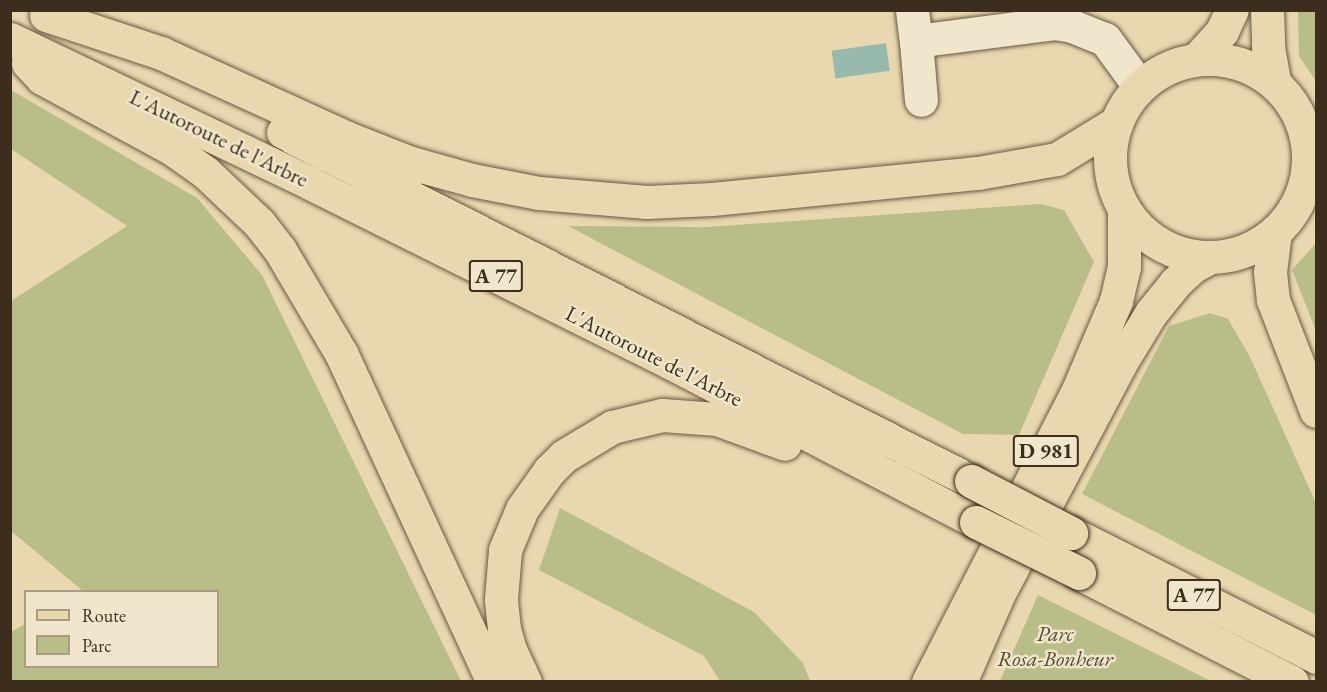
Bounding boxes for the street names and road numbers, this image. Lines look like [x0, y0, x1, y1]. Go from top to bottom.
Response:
street label: L'Autoroute de l'Arbre [125, 83, 313, 193]
road number: A 77 [468, 258, 524, 294]
street label: L'Autoroute de l'Arbre [561, 300, 747, 412]
road number: D 981 [1012, 433, 1080, 469]
road number: A 77 [1166, 577, 1222, 613]

